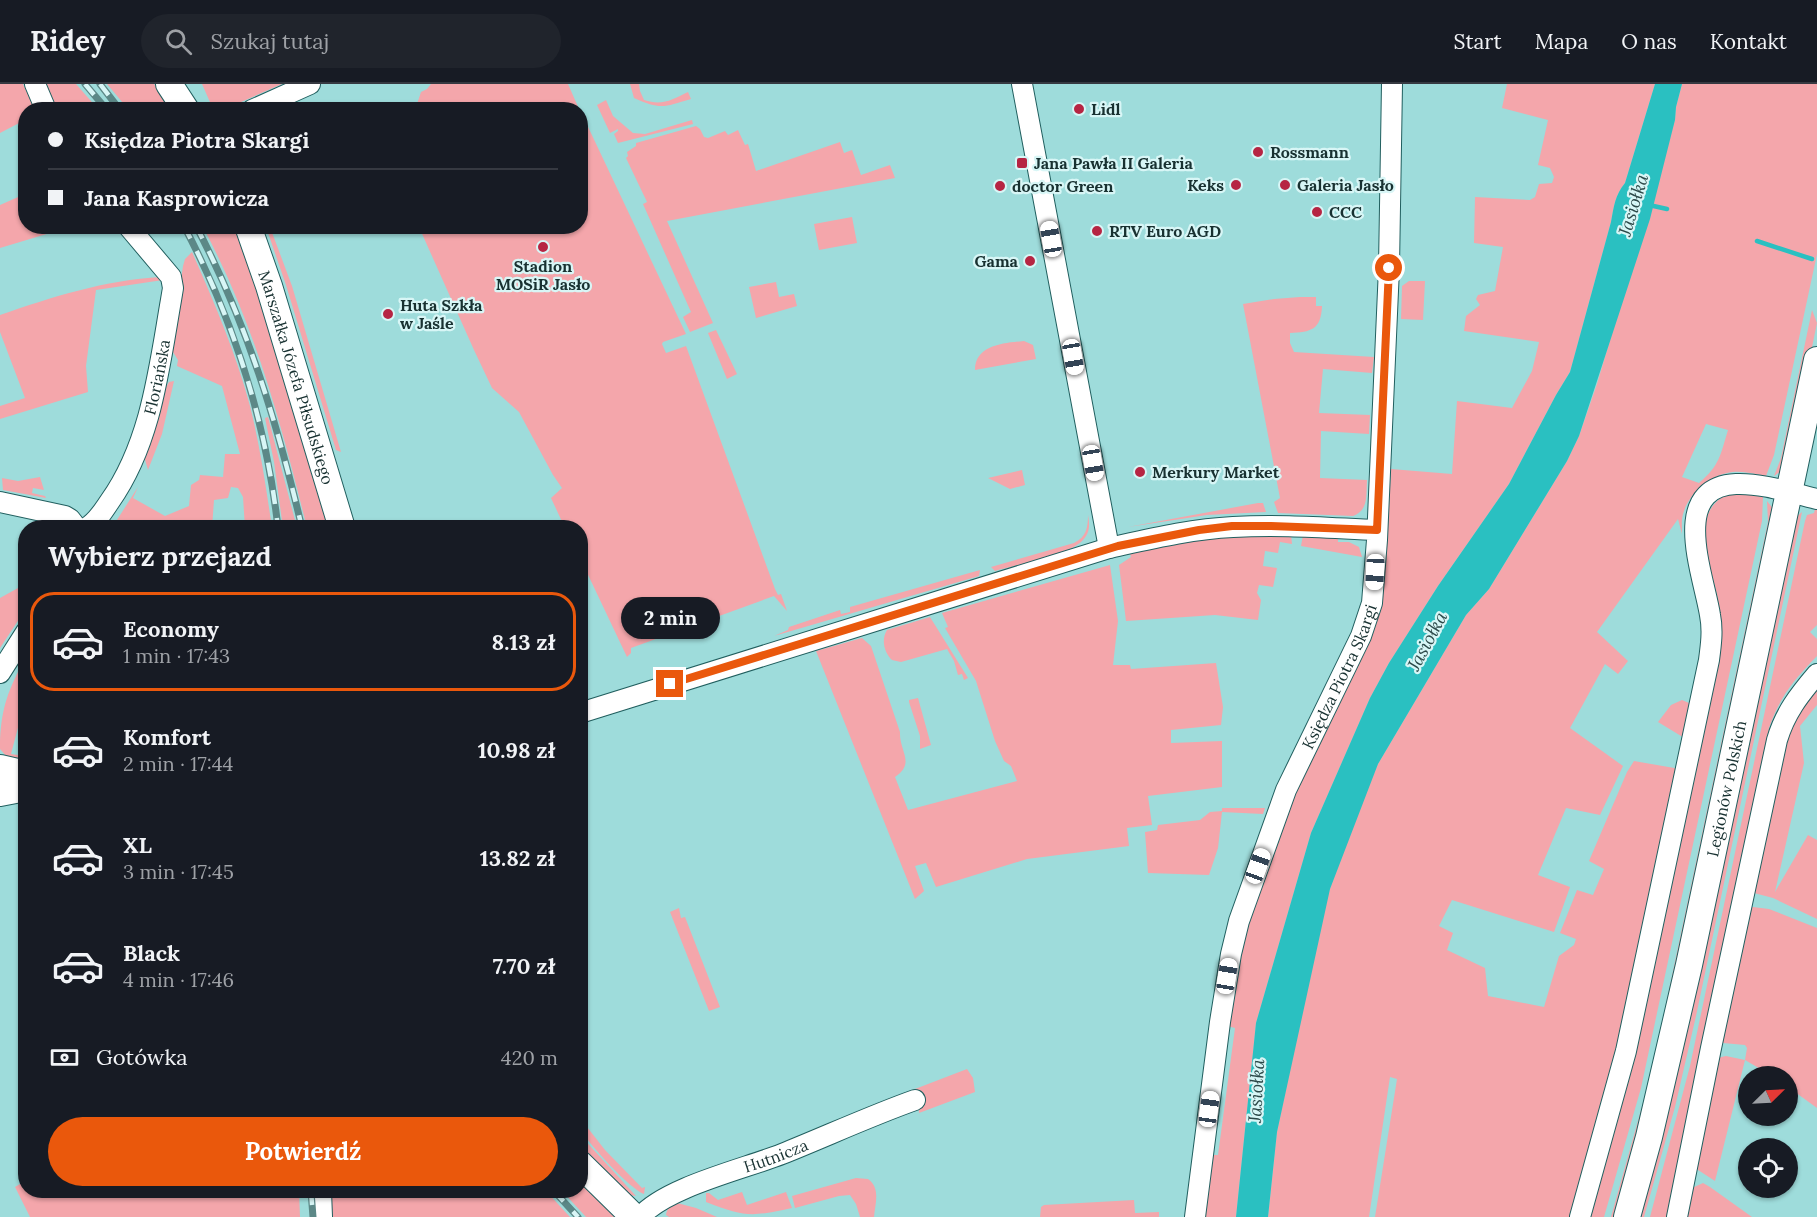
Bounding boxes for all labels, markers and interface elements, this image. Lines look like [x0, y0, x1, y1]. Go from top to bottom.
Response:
search box [141, 14, 561, 68]
text: Ridey [30, 23, 105, 59]
icon: search [162, 25, 195, 58]
text: Szukaj tutaj [210, 27, 329, 55]
text: Start [1454, 28, 1502, 55]
text: Mapa [1535, 28, 1588, 55]
text: O nas [1621, 28, 1677, 55]
text: Kontakt [1710, 28, 1787, 55]
place label: Lidl [1091, 99, 1120, 119]
marker: Lidl [1072, 102, 1086, 116]
text: Księdza Piotra Skargi [84, 126, 309, 154]
place label: Rossmann [1270, 142, 1349, 162]
marker: Rossmann [1251, 145, 1265, 159]
place label: Jana Pawła II Galeria [1034, 153, 1194, 173]
marker: Jana Pawła II Galeria [1015, 156, 1029, 170]
water label: Jasiołka [1612, 171, 1653, 240]
place label: Keks [1187, 175, 1224, 195]
place label: Galeria Jasło [1297, 175, 1394, 195]
place label: doctor Green [1012, 176, 1113, 196]
marker: Keks [1229, 178, 1243, 192]
marker: Galeria Jasło [1278, 178, 1292, 192]
marker: doctor Green [993, 179, 1007, 193]
text: Jana Kasprowicza [84, 184, 269, 212]
place label: CCC [1329, 202, 1362, 222]
marker: CCC [1310, 205, 1324, 219]
car [1039, 220, 1063, 258]
place label: RTV Euro AGD [1109, 221, 1221, 241]
marker: RTV Euro AGD [1090, 224, 1104, 238]
marker: Stadion MOSiR Jasło [536, 240, 550, 254]
place label: Gama [974, 251, 1019, 271]
marker: Gama [1023, 254, 1037, 268]
route start [1375, 254, 1402, 281]
place label: Stadion MOSiR Jasło [496, 256, 590, 294]
street label: Marszałka Józefa Piłsudskiego [254, 268, 338, 487]
place label: Huta Szkła w Jaśle [400, 295, 483, 333]
marker: Huta Szkła w Jaśle [381, 307, 395, 321]
street label: Floriańska [139, 338, 174, 417]
car [1061, 338, 1085, 376]
car [1081, 444, 1105, 482]
place label: Merkury Market [1152, 462, 1280, 482]
marker: Merkury Market [1133, 465, 1147, 479]
text: Wybierz przejazd [48, 539, 272, 573]
car [1365, 554, 1385, 590]
callout: 2 min [620, 597, 720, 639]
street label: Księdza Piotra Skargi [1297, 602, 1381, 752]
text: 2 min [644, 605, 697, 630]
water label: Jasiołka [1401, 607, 1452, 675]
icon: car [51, 615, 105, 669]
text: Economy [123, 615, 219, 643]
text: 8.13 zł [492, 628, 555, 656]
text: 1 min · 17:43 [123, 643, 230, 668]
route end [656, 670, 683, 697]
street label: Legionów Polskich [1702, 718, 1751, 858]
icon: car [51, 723, 105, 777]
text: Komfort [123, 723, 211, 751]
text: 10.98 zł [478, 736, 555, 764]
text: 2 min · 17:44 [123, 751, 233, 776]
icon: car [51, 831, 105, 885]
text: XL [123, 831, 152, 859]
text: 13.82 zł [480, 844, 555, 872]
car [1243, 846, 1273, 886]
text: 3 min · 17:45 [123, 859, 234, 884]
icon: car [51, 939, 105, 993]
text: Black [123, 939, 180, 967]
text: 7.70 zł [493, 952, 555, 980]
car [1215, 957, 1239, 995]
text: 4 min · 17:46 [123, 967, 234, 992]
icon: cash [48, 1041, 81, 1074]
text: Gotówka [96, 1043, 188, 1071]
text: 420 m [501, 1045, 558, 1070]
water label: Jasiołka [1243, 1059, 1269, 1124]
north arrow [1738, 1066, 1798, 1126]
map controls [1738, 1066, 1798, 1198]
car [1198, 1090, 1220, 1128]
button: Potwierdź [48, 1117, 558, 1186]
street label: Hutnicza [741, 1135, 811, 1177]
button: locate [1738, 1138, 1798, 1198]

